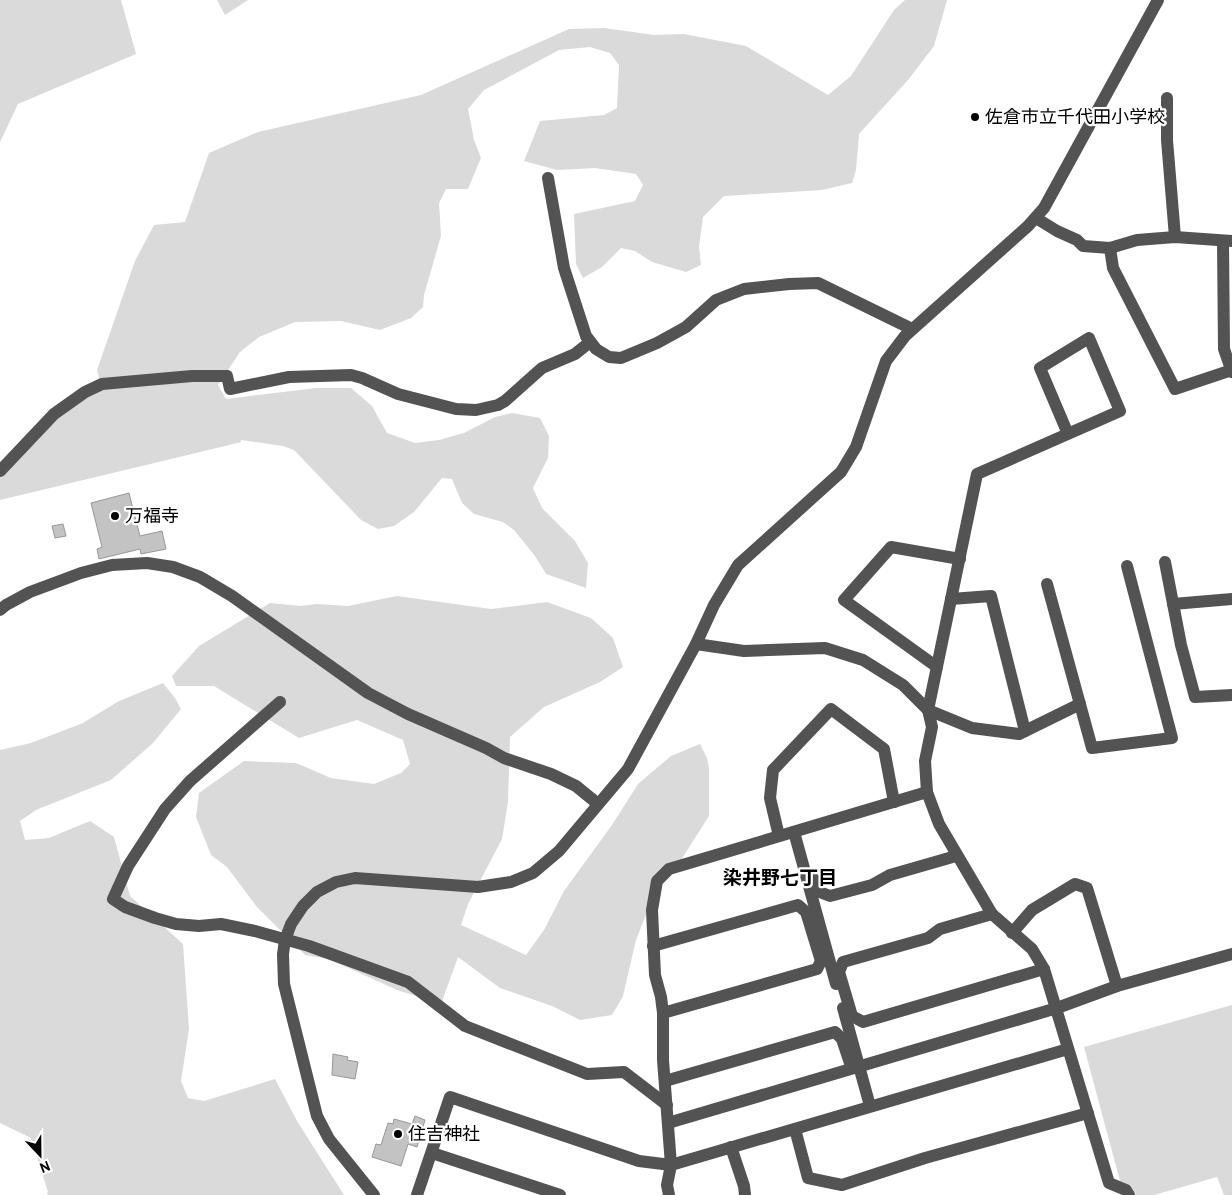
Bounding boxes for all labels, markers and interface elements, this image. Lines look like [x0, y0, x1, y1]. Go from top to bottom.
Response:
place label: 佐倉市立千代田小学校 [985, 107, 1165, 130]
marker: 佐倉市立千代田小学校 [969, 111, 981, 123]
place label: 万福寺 [125, 506, 179, 529]
marker: 万福寺 [109, 510, 121, 522]
district label: 染井野七丁目 [723, 867, 837, 891]
place label: 住吉神社 [408, 1124, 480, 1147]
marker: 住吉神社 [392, 1128, 404, 1140]
north arrow [15, 1130, 65, 1180]
text: N [36, 1156, 52, 1175]

